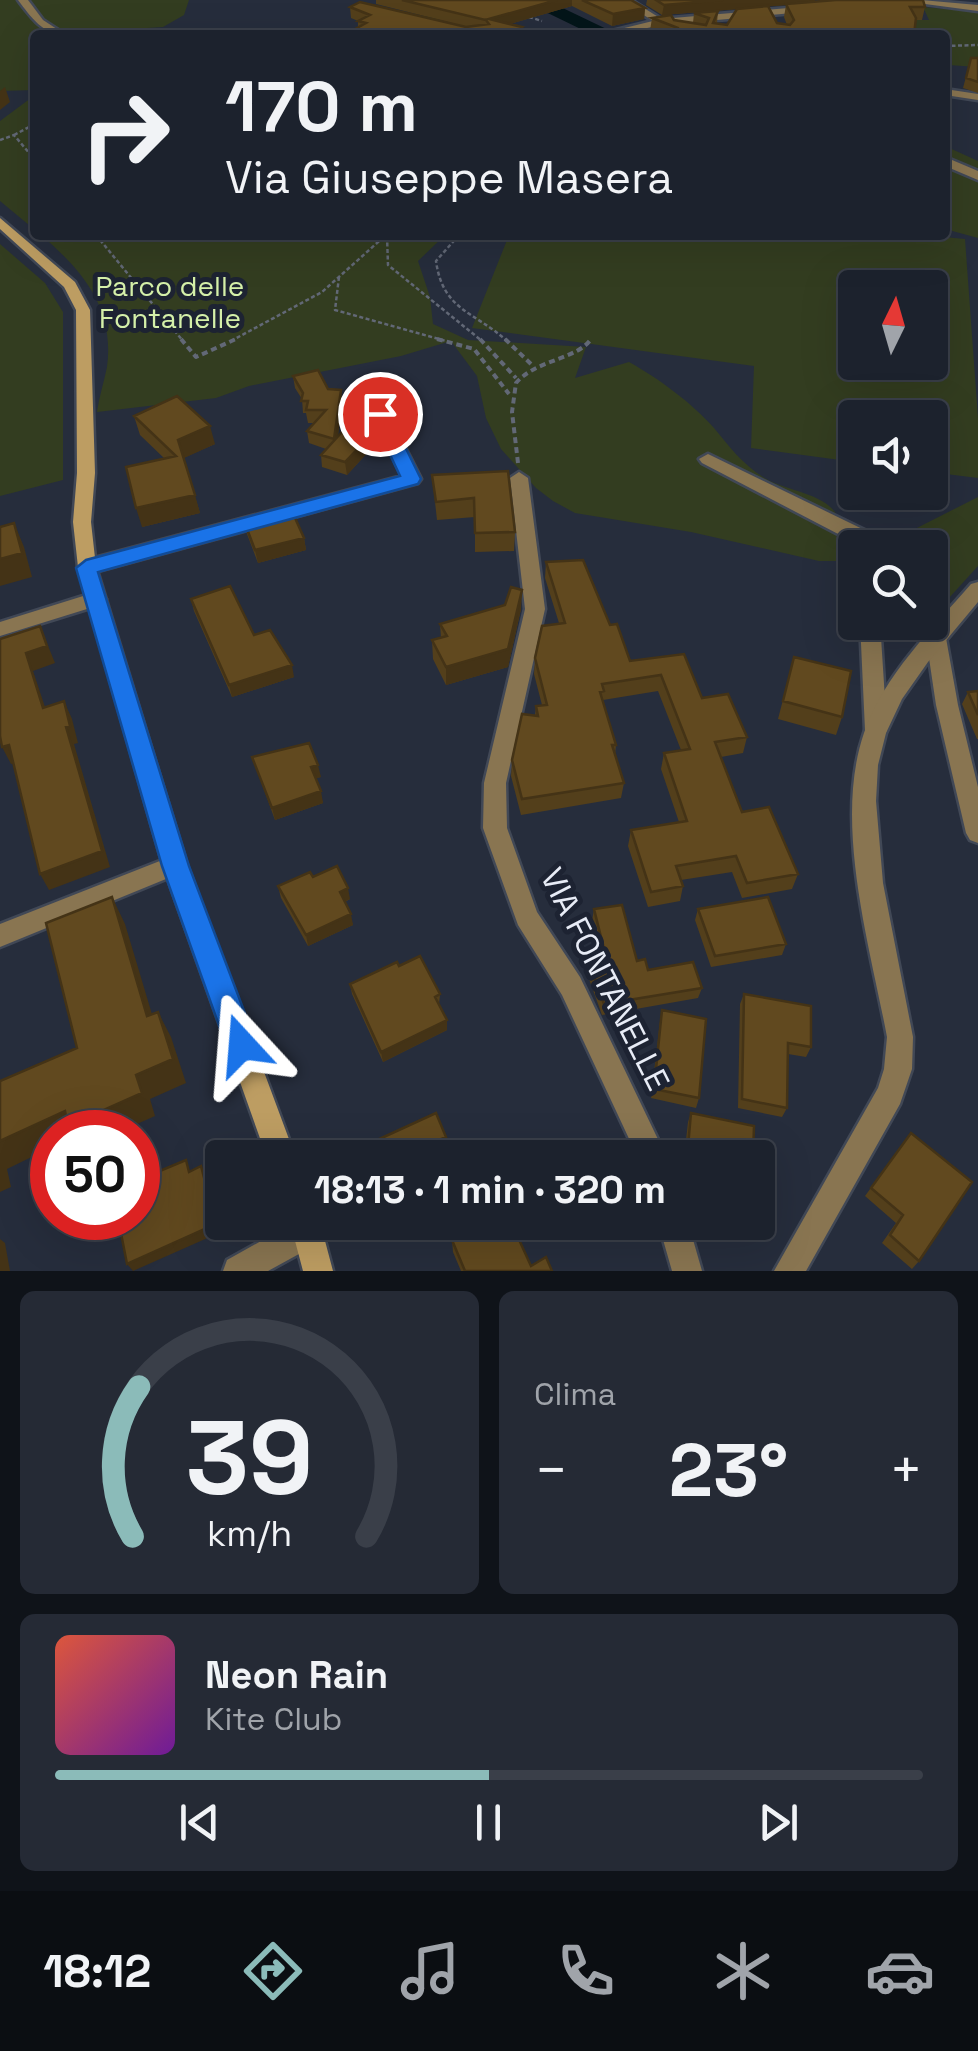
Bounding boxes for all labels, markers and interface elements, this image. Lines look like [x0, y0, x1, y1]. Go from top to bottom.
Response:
text: 170 m [225, 62, 418, 151]
icon: right [60, 70, 190, 200]
text: Via Giuseppe Masera [225, 149, 673, 206]
park label: Parco delle Fontanelle [96, 268, 244, 336]
north arrow [838, 270, 948, 380]
map controls [838, 270, 948, 640]
pin [338, 372, 423, 457]
icon: arrive [353, 387, 408, 442]
button: sound [838, 400, 948, 510]
button: search [838, 530, 948, 640]
street label: VIA FONTANELLE [532, 861, 678, 1097]
position arrow [190, 993, 294, 1097]
speed limit sign: 50 [30, 1110, 160, 1240]
text: 18:13 · 1 min · 320 m [314, 1166, 666, 1214]
text: Clima [534, 1374, 616, 1414]
text: 39 [186, 1392, 313, 1524]
text: 23° [669, 1422, 788, 1518]
text: − [534, 1435, 568, 1505]
text: + [889, 1435, 923, 1505]
text: km/h [207, 1511, 292, 1556]
text: Neon Rain [205, 1651, 388, 1699]
text: Kite Club [205, 1699, 342, 1739]
icon: previous [172, 1795, 227, 1850]
icon: pause [461, 1795, 516, 1850]
icon: next [751, 1795, 806, 1850]
icon: directions [238, 1936, 308, 2006]
icon: music [395, 1936, 465, 2006]
icon: phone [551, 1936, 621, 2006]
icon: climate [708, 1936, 778, 2006]
icon: car [865, 1936, 935, 2006]
text: 18:12 [43, 1943, 151, 2000]

